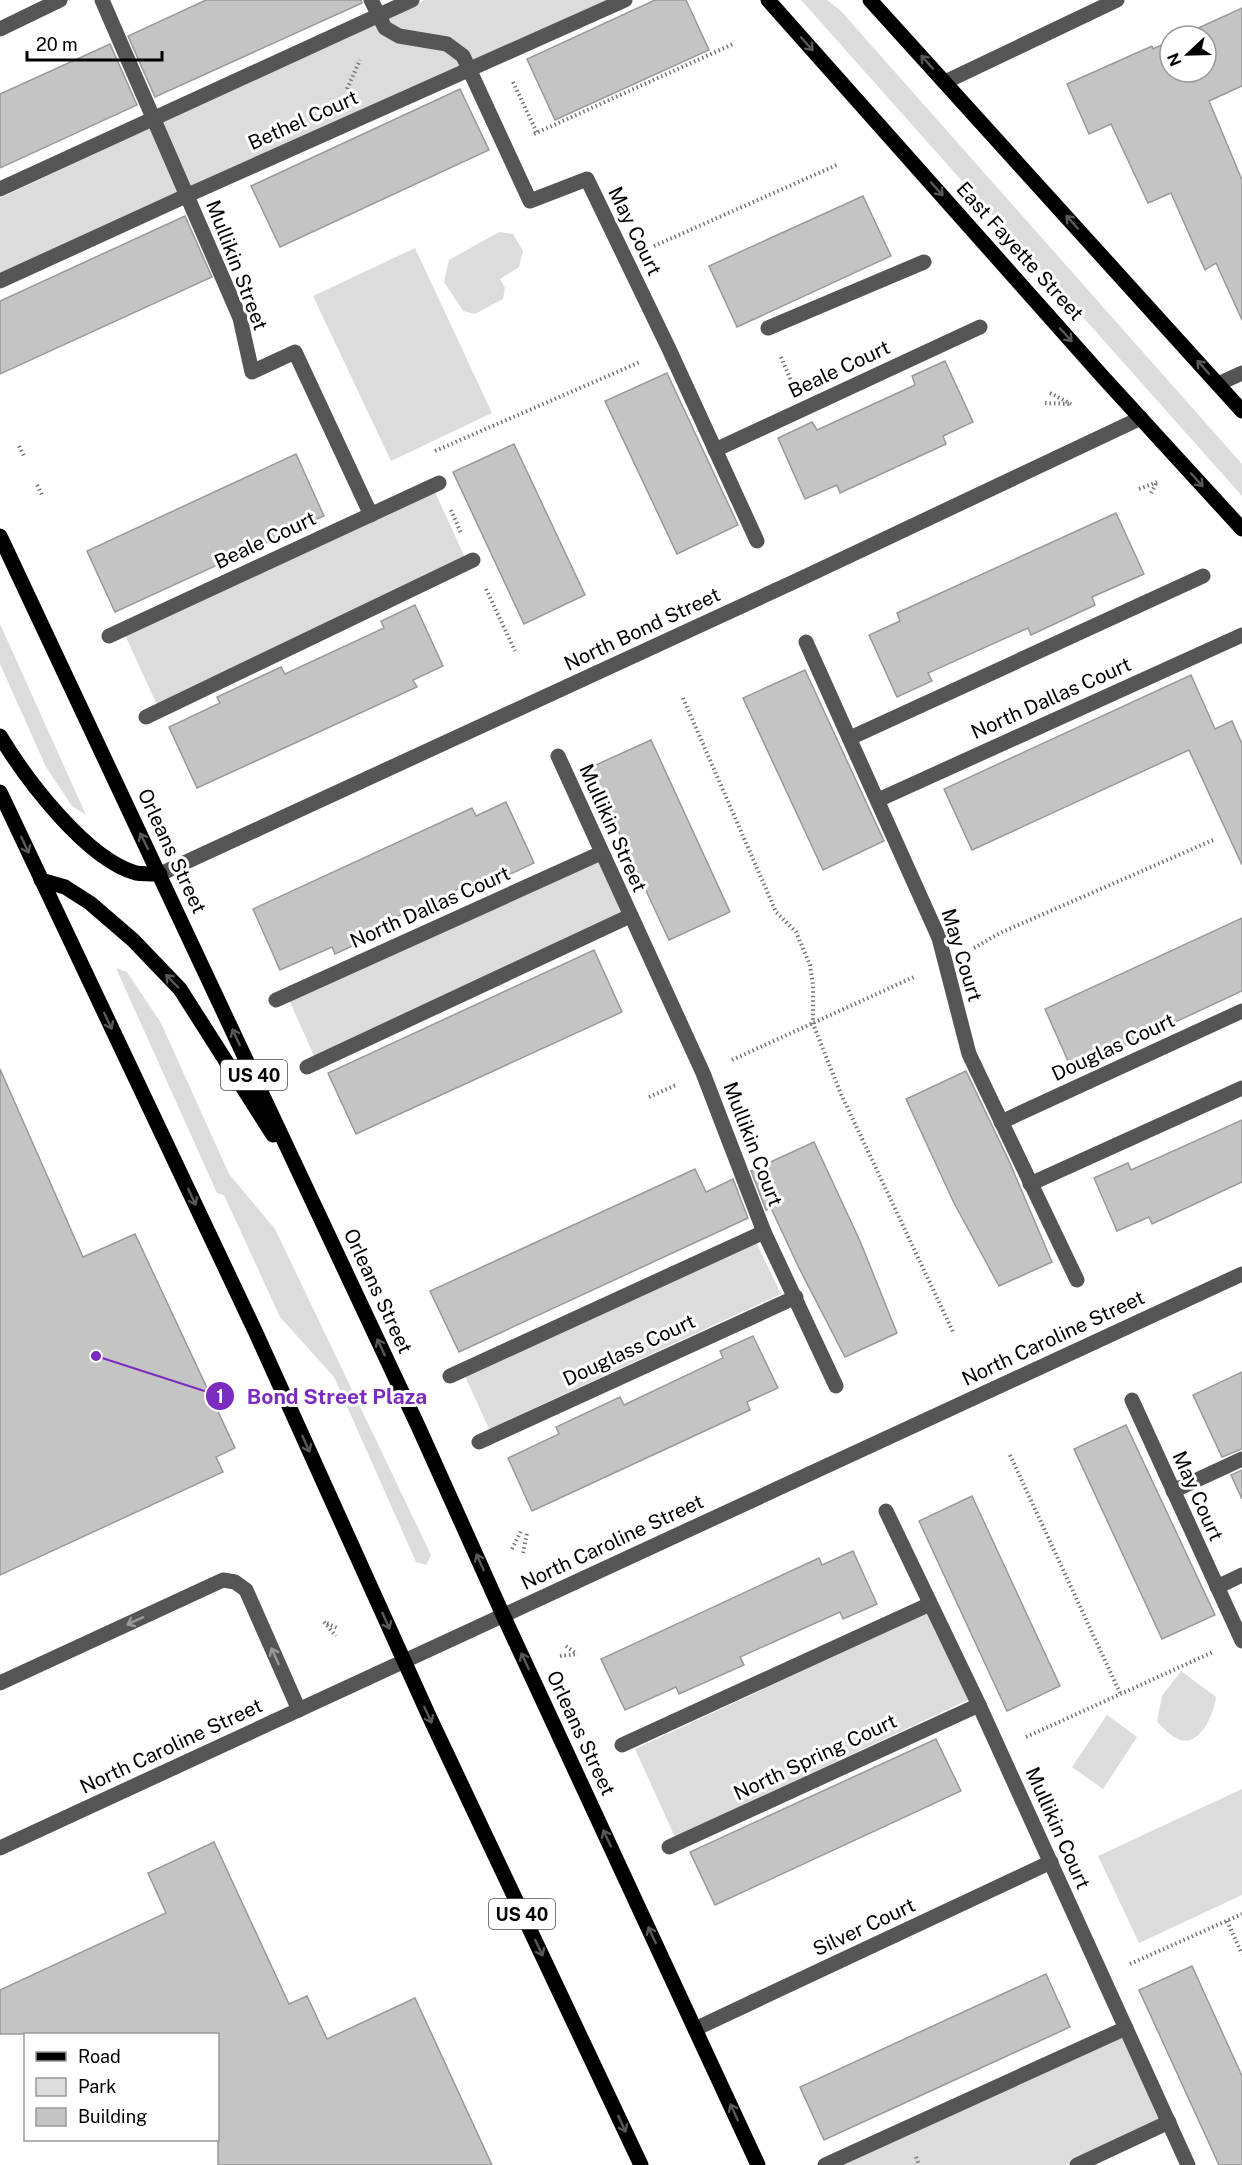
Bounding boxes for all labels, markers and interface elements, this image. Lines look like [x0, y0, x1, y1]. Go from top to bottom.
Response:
scale bar [27, 24, 162, 62]
north arrow [1158, 24, 1218, 84]
text: 20 m [36, 34, 78, 55]
one-way arrow [800, 36, 814, 51]
text: N [1163, 50, 1186, 69]
one-way arrow [920, 55, 934, 70]
street label: Bethel Court [244, 85, 362, 155]
street label: East Fayette Street [951, 177, 1089, 325]
one-way arrow [930, 181, 944, 196]
street label: May Court [603, 183, 667, 279]
street label: Mullikin Street [201, 197, 273, 333]
one-way arrow [1065, 215, 1079, 230]
one-way arrow [1059, 327, 1073, 342]
street label: Beale Court [784, 335, 894, 403]
one-way arrow [1196, 360, 1210, 375]
one-way arrow [1190, 472, 1204, 487]
street label: Beale Court [210, 506, 320, 574]
street label: North Bond Street [560, 582, 724, 676]
street label: North Dallas Court [967, 652, 1135, 744]
street label: Mullikin Street [574, 760, 652, 896]
street label: Orleans Street [133, 785, 211, 917]
one-way arrow [137, 833, 149, 851]
one-way arrow [19, 835, 31, 853]
street label: North Dallas Court [346, 861, 514, 953]
street label: May Court [936, 906, 988, 1004]
one-way arrow [165, 974, 179, 989]
street label: Douglas Court [1048, 1008, 1178, 1086]
one-way arrow [103, 1012, 115, 1030]
one-way arrow [229, 1028, 241, 1046]
road number: US 40 [221, 1060, 287, 1090]
street label: Mullikin Court [718, 1079, 788, 1209]
one-way arrow [186, 1188, 198, 1206]
street label: Orleans Street [339, 1225, 417, 1357]
street label: North Caroline Street [958, 1285, 1148, 1391]
street label: Douglass Court [559, 1309, 699, 1391]
one-way arrow [374, 1338, 386, 1356]
callout: Bond Street Plaza [205, 1377, 439, 1416]
text: Bond Street Plaza [247, 1384, 427, 1409]
text: 1 [216, 1386, 224, 1407]
one-way arrow [301, 1434, 312, 1452]
street label: May Court [1168, 1447, 1228, 1545]
street label: North Caroline Street [517, 1489, 707, 1595]
one-way arrow [474, 1553, 485, 1571]
one-way arrow [381, 1612, 393, 1630]
one-way arrow [127, 1615, 145, 1627]
one-way arrow [269, 1648, 281, 1666]
one-way arrow [518, 1653, 530, 1671]
street label: Orleans Street [542, 1667, 620, 1799]
street label: North Caroline Street [76, 1693, 266, 1799]
one-way arrow [423, 1705, 435, 1723]
street label: North Spring Court [730, 1709, 900, 1805]
street label: Mullikin Court [1020, 1763, 1096, 1893]
one-way arrow [601, 1830, 612, 1848]
street label: Silver Court [809, 1893, 919, 1961]
road number: US 40 [489, 1899, 555, 1929]
one-way arrow [645, 1926, 656, 1944]
one-way arrow [533, 1939, 545, 1957]
legend [24, 2033, 219, 2141]
text: Road [78, 2046, 121, 2067]
text: Park [78, 2076, 116, 2097]
one-way arrow [727, 2103, 738, 2121]
text: Building [78, 2106, 147, 2127]
one-way arrow [617, 2115, 629, 2133]

